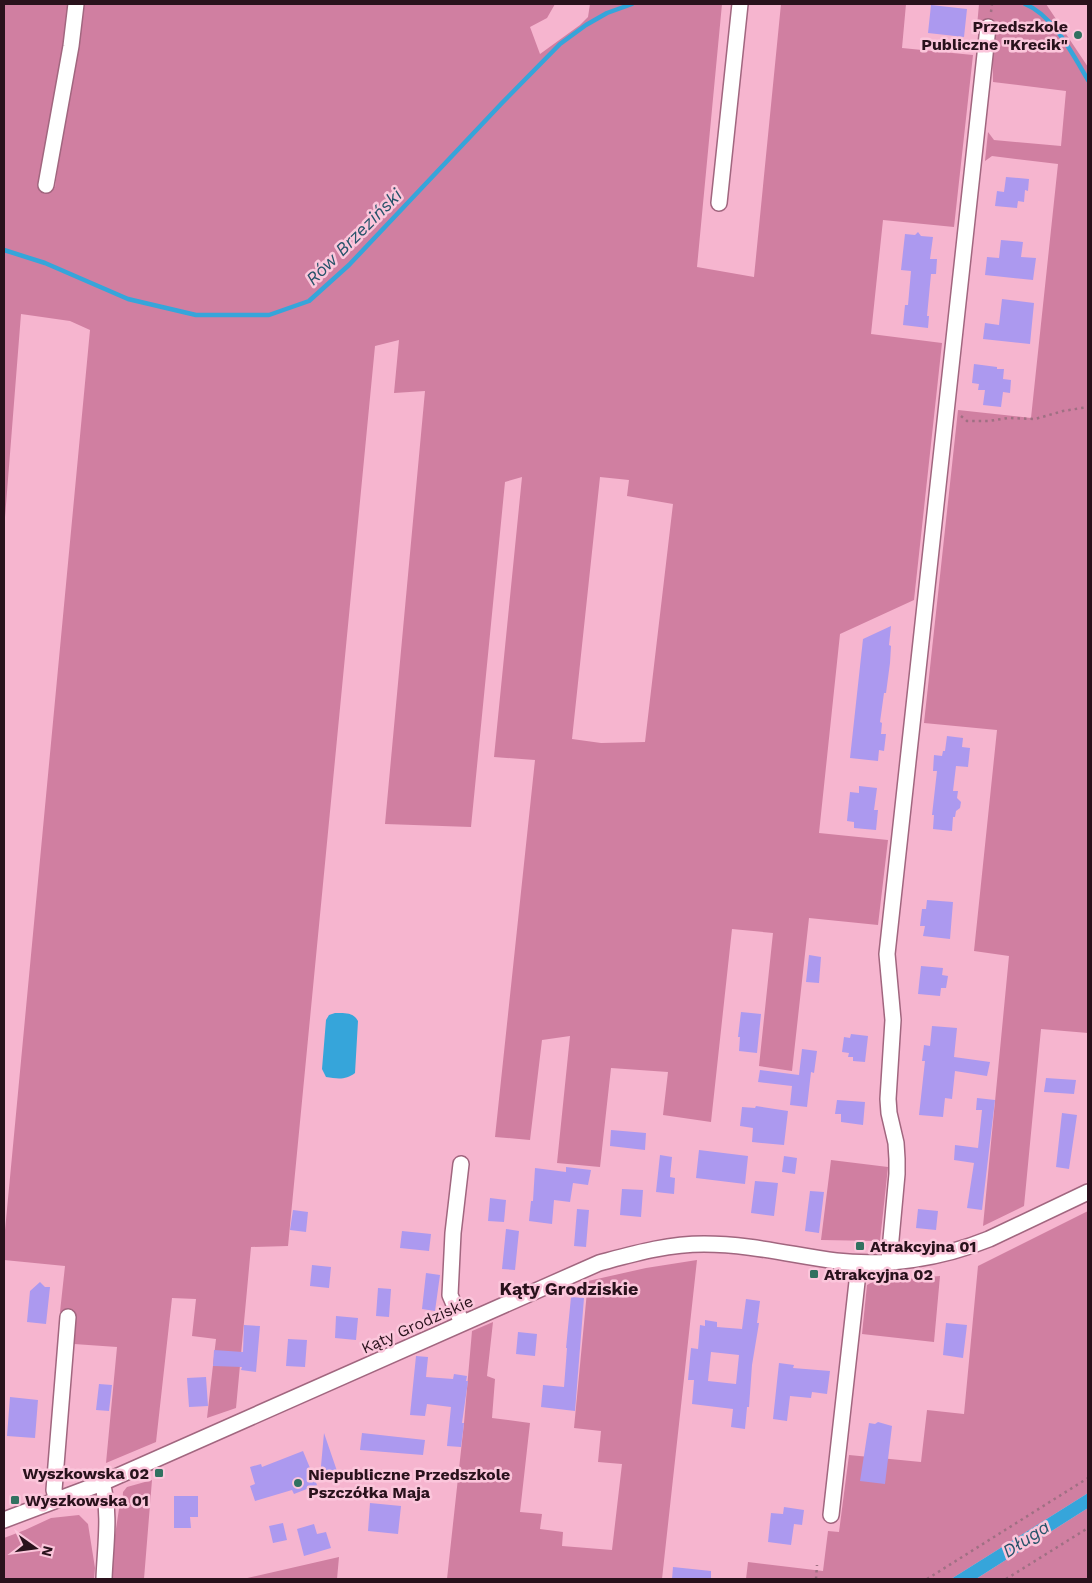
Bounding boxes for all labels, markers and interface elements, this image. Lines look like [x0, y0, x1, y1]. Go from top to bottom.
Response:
place label: Przedszkole Publiczne "Krecik" [921, 17, 1068, 54]
marker: Przedszkole Publiczne "Krecik" [1072, 29, 1084, 41]
water label: Rów Brzeziński [301, 183, 407, 289]
place label: Atrakcyjna 01 [870, 1237, 976, 1256]
marker: Atrakcyjna 01 [854, 1240, 866, 1252]
place label: Atrakcyjna 02 [824, 1265, 933, 1284]
marker: Atrakcyjna 02 [808, 1268, 820, 1280]
district label: Kąty Grodziskie [500, 1278, 638, 1299]
street label: Kąty Grodziskie [358, 1291, 476, 1358]
place label: Wyszkowska 02 [22, 1464, 149, 1483]
place label: Niepubliczne Przedszkole Pszczółka Maja [308, 1465, 510, 1502]
marker: Wyszkowska 02 [153, 1467, 165, 1479]
marker: Niepubliczne Przedszkole Pszczółka Maja [292, 1477, 304, 1489]
place label: Wyszkowska 01 [25, 1491, 149, 1510]
marker: Wyszkowska 01 [9, 1494, 21, 1506]
water label: Długa [998, 1516, 1053, 1562]
north arrow [10, 1523, 60, 1573]
text: N [39, 1544, 57, 1558]

